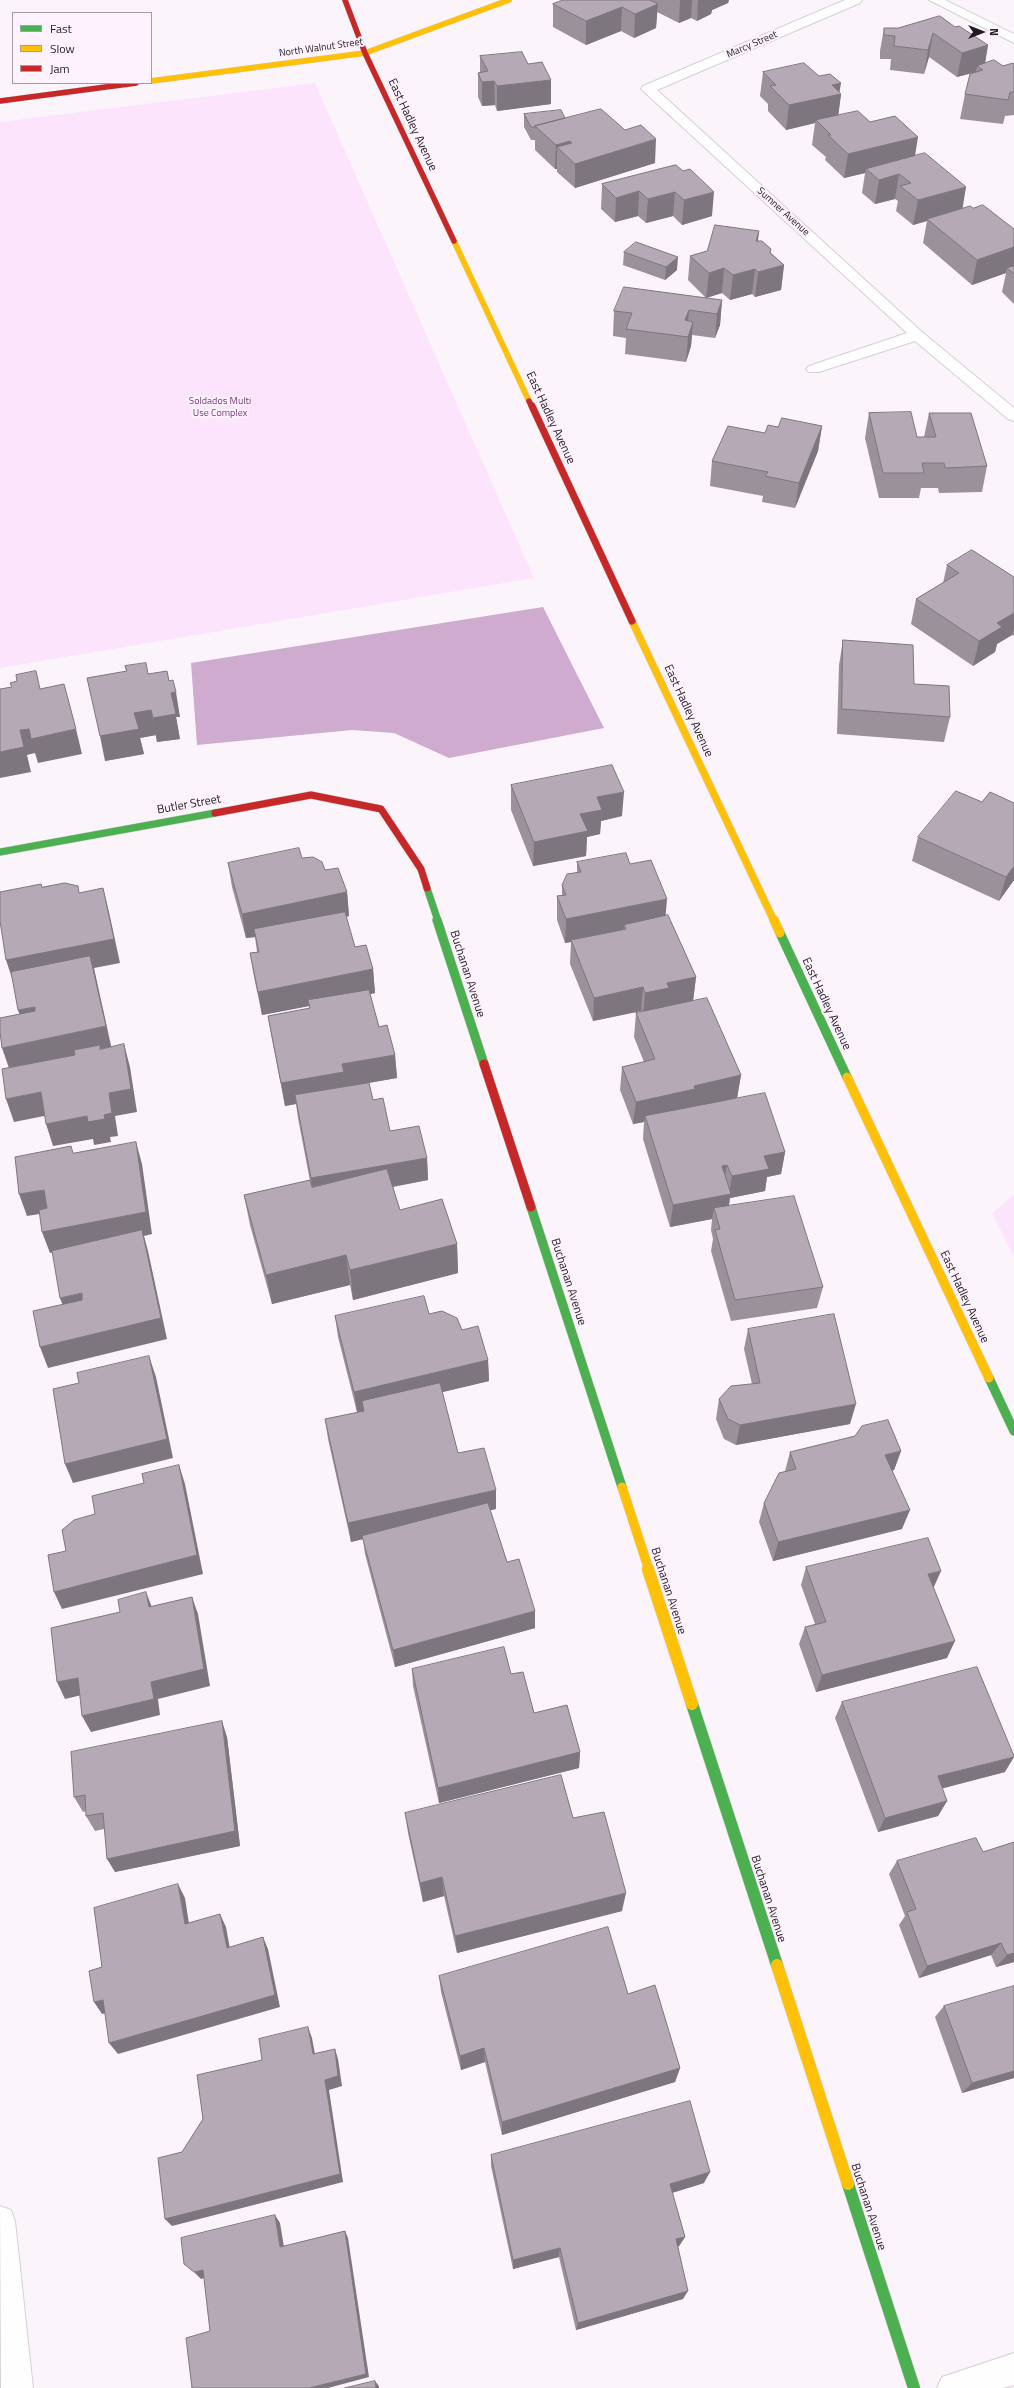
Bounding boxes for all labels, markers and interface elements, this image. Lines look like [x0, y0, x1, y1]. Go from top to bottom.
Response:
legend [12, 12, 152, 84]
north arrow [962, 12, 1002, 52]
text: Fast [50, 19, 72, 38]
text: N [986, 28, 1002, 36]
street label: Marcy Street [725, 29, 779, 61]
street label: North Walnut Street [278, 36, 364, 60]
text: Slow [50, 39, 75, 58]
text: Jam [50, 59, 70, 78]
street label: East Hadley Avenue [384, 77, 440, 173]
street label: Sumner Avenue [754, 185, 812, 239]
street label: East Hadley Avenue [522, 370, 578, 466]
park label: Soldados Multi Use Complex [189, 396, 251, 420]
street label: East Hadley Avenue [660, 663, 716, 759]
street label: Butler Street [156, 792, 222, 818]
street label: Buchanan Avenue [446, 929, 488, 1019]
street label: East Hadley Avenue [798, 956, 854, 1052]
street label: Buchanan Avenue [547, 1237, 589, 1327]
street label: East Hadley Avenue [936, 1249, 992, 1345]
street label: Buchanan Avenue [647, 1546, 689, 1636]
street label: Buchanan Avenue [747, 1854, 789, 1944]
street label: Buchanan Avenue [847, 2162, 889, 2252]

